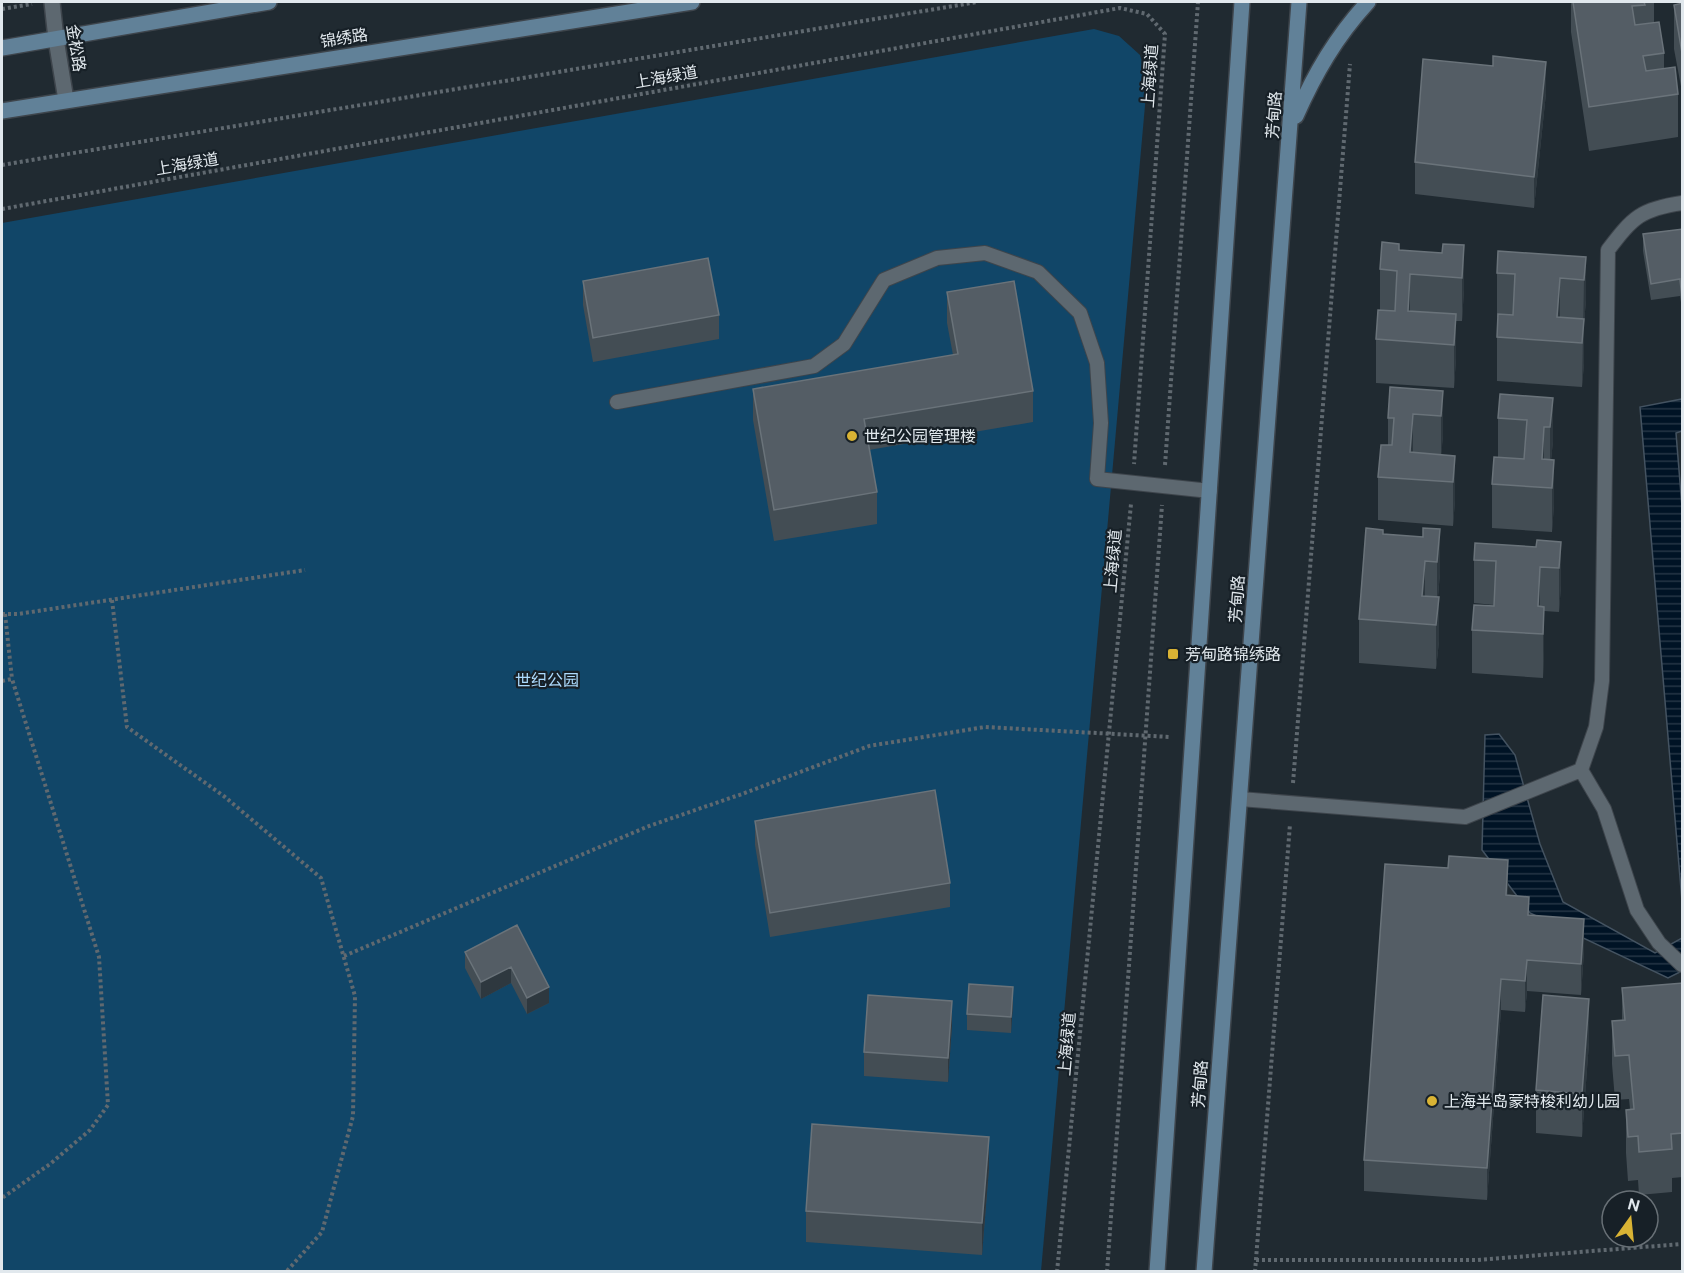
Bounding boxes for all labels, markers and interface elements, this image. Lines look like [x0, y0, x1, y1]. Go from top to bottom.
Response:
street label: 金松路 [62, 23, 90, 73]
street label: 锦绣路 [319, 24, 369, 52]
street label: 上海绿道 [1137, 43, 1163, 109]
street label: 上海绿道 [633, 61, 699, 93]
street label: 芳甸路 [1262, 90, 1286, 140]
street label: 上海绿道 [154, 148, 220, 180]
place label: 世纪公园管理楼 [864, 426, 976, 447]
marker: 世纪公园管理楼 [845, 429, 859, 443]
street label: 上海绿道 [1100, 528, 1126, 594]
street label: 芳甸路 [1225, 574, 1249, 624]
place label: 芳甸路锦绣路 [1185, 644, 1281, 665]
marker: 芳甸路锦绣路 [1166, 647, 1180, 661]
park label: 世纪公园 [515, 670, 579, 691]
street label: 上海绿道 [1054, 1011, 1080, 1077]
street label: 芳甸路 [1188, 1059, 1212, 1109]
place label: 上海半岛蒙特梭利幼儿园 [1444, 1091, 1620, 1112]
marker: 上海半岛蒙特梭利幼儿园 [1425, 1094, 1439, 1108]
north arrow [1600, 1189, 1660, 1249]
text: N [1625, 1193, 1642, 1217]

